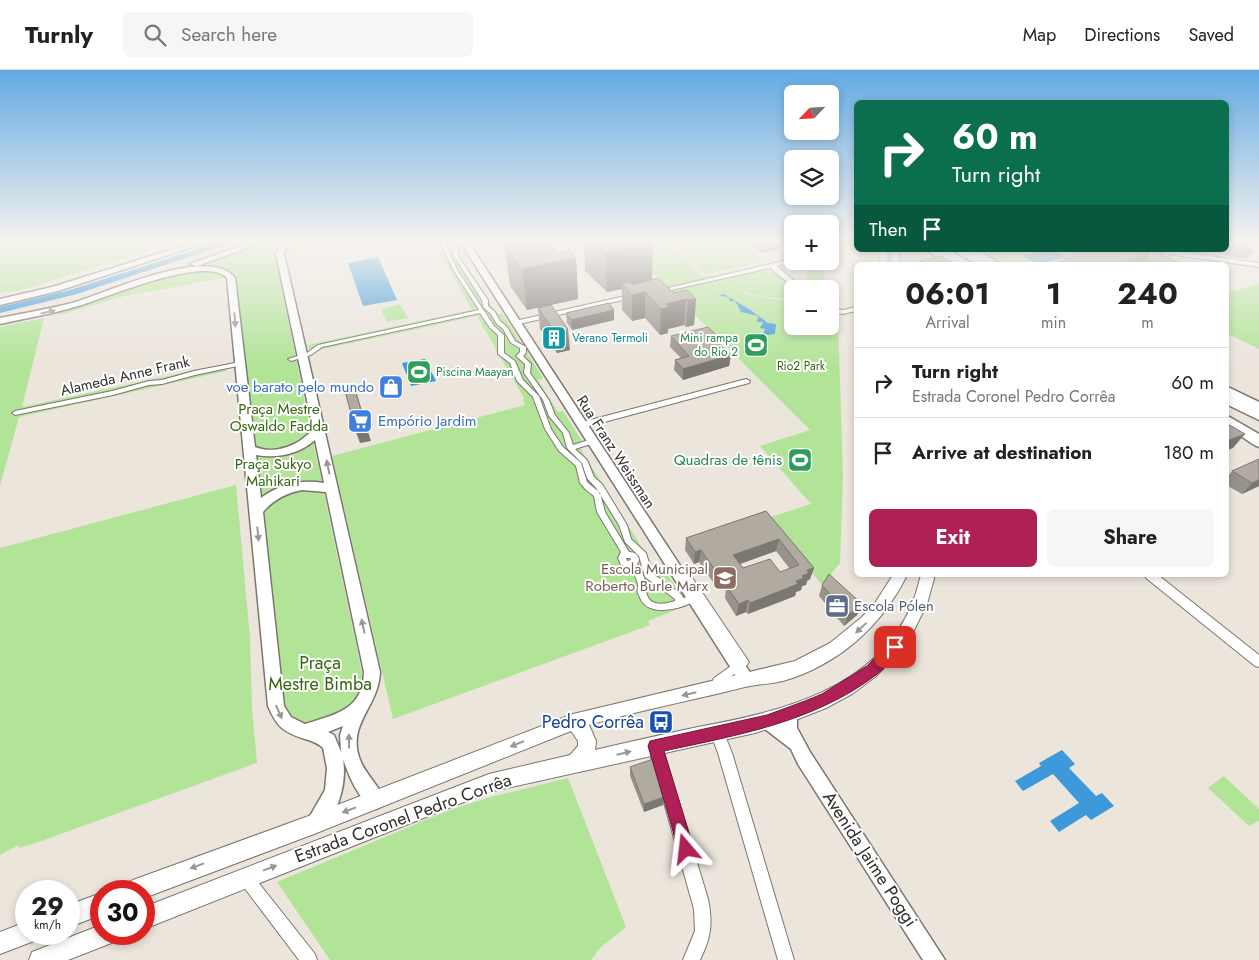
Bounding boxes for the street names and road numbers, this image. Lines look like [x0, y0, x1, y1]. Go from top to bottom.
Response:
street label: Alameda Anne Frank [58, 350, 192, 402]
street label: Rua Franz Weissman [571, 391, 661, 513]
street label: Estrada Coronel Pedro Corrêa [291, 767, 515, 869]
street label: Avenida Jaime Poggi [816, 786, 924, 932]

